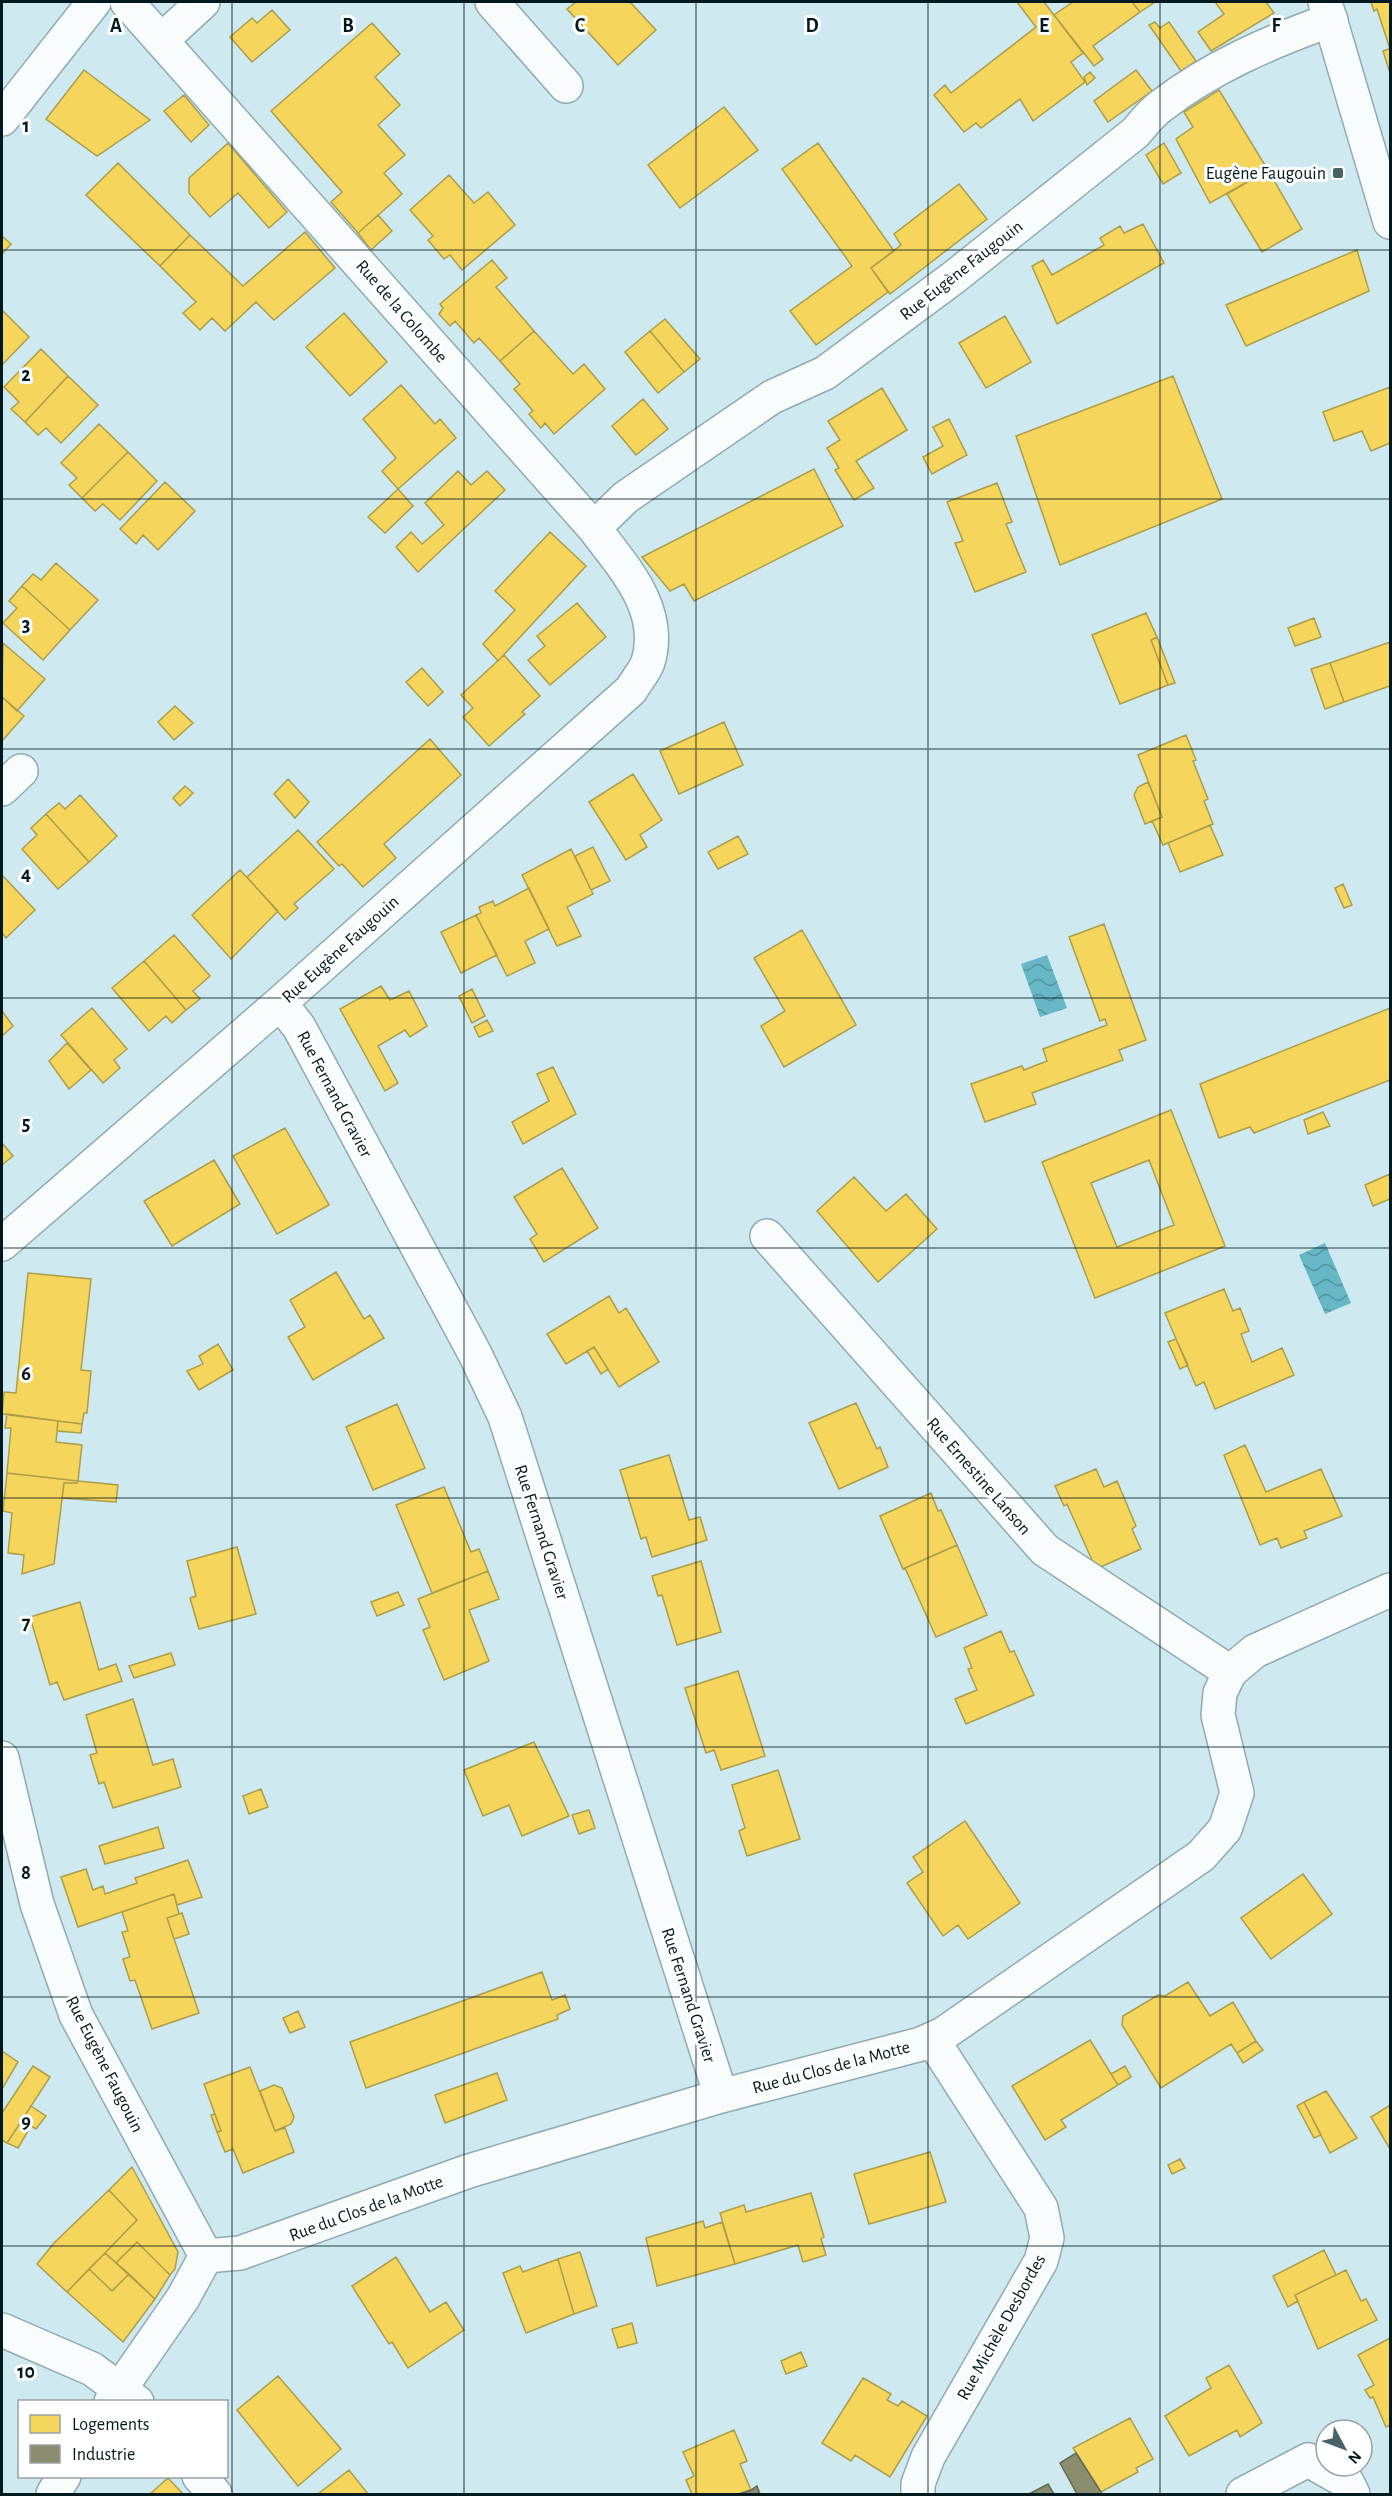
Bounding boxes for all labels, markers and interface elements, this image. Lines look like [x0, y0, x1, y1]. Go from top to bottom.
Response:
text: A [110, 16, 122, 36]
text: B [342, 16, 354, 36]
text: C [575, 16, 586, 36]
text: D [805, 16, 819, 36]
text: E [1039, 16, 1049, 36]
text: F [1271, 16, 1281, 36]
text: 1 [22, 116, 30, 136]
place label: Eugène Faugouin [1206, 165, 1326, 183]
marker: Eugène Faugouin [1331, 166, 1345, 180]
street label: Rue Eugène Faugouin [897, 217, 1026, 324]
street label: Rue de la Colombe [352, 257, 450, 366]
text: 2 [21, 365, 31, 385]
text: 3 [22, 615, 30, 635]
text: 4 [21, 864, 31, 884]
street label: Rue Eugène Faugouin [279, 893, 403, 1007]
street label: Rue Fernand Gravier [293, 1028, 375, 1161]
text: 5 [22, 1114, 30, 1134]
text: 6 [21, 1364, 31, 1384]
street label: Rue Ernestine Lanson [923, 1415, 1034, 1539]
street label: Rue Fernand Gravier [511, 1463, 571, 1602]
text: 7 [22, 1613, 31, 1633]
text: 8 [21, 1863, 31, 1883]
street label: Rue Fernand Gravier [658, 1926, 718, 2065]
street label: Rue Eugène Faugouin [62, 1993, 146, 2136]
street label: Rue du Clos de la Motte [751, 2038, 912, 2098]
text: 9 [21, 2112, 31, 2132]
street label: Rue du Clos de la Motte [287, 2173, 446, 2245]
street label: Rue Michèle Desbordes [954, 2252, 1049, 2403]
text: 10 [17, 2362, 35, 2382]
legend [18, 2400, 228, 2478]
text: Logements [72, 2416, 150, 2434]
north arrow [1314, 2418, 1374, 2478]
text: Industrie [72, 2446, 135, 2464]
text: N [1345, 2448, 1364, 2467]

